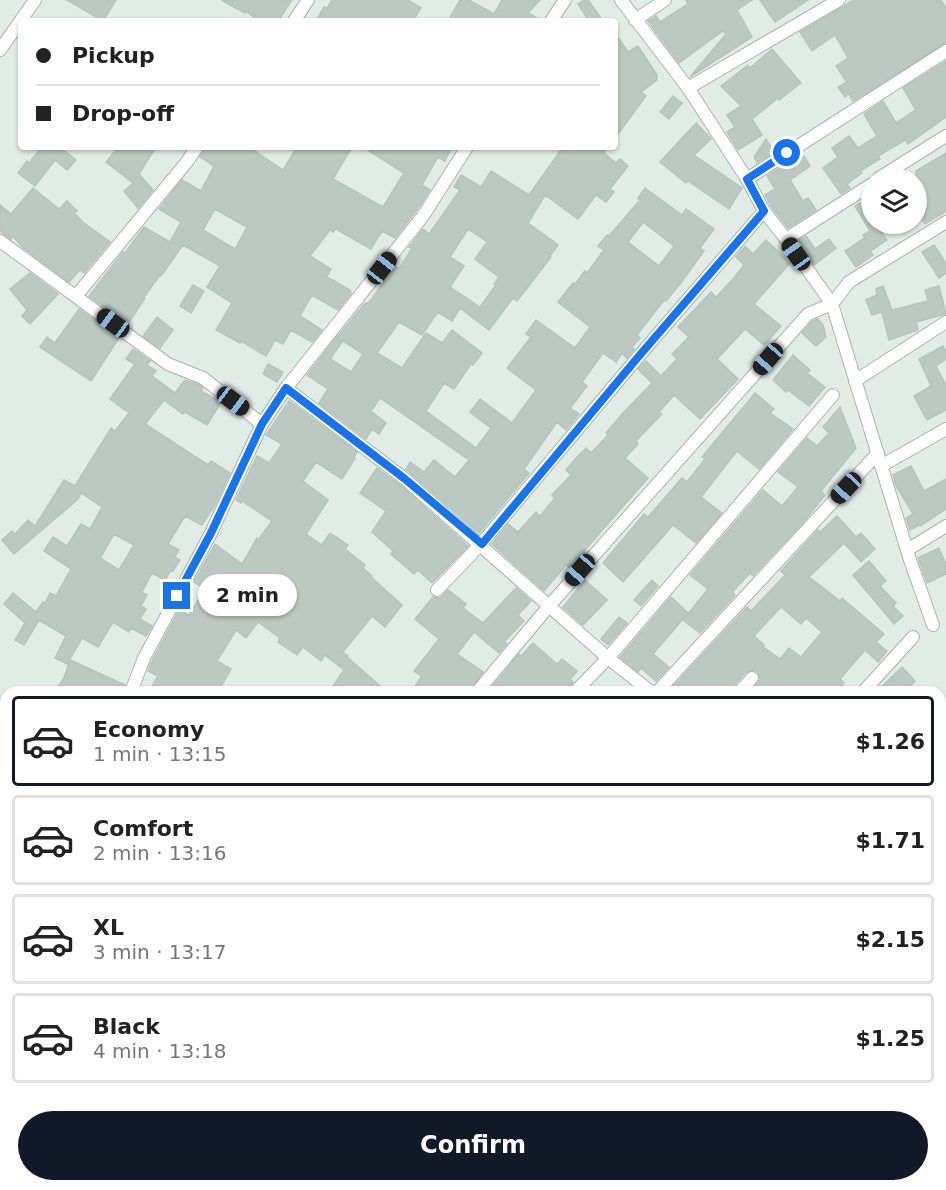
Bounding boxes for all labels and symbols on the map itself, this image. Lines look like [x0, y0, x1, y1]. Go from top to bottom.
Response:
route start [773, 139, 800, 166]
car [778, 234, 814, 274]
car [364, 248, 400, 288]
car [93, 305, 133, 341]
car [749, 340, 787, 378]
car [213, 383, 253, 419]
car [827, 469, 865, 507]
car [561, 551, 599, 589]
callout: 2 min [198, 575, 297, 617]
route end [163, 582, 190, 609]

